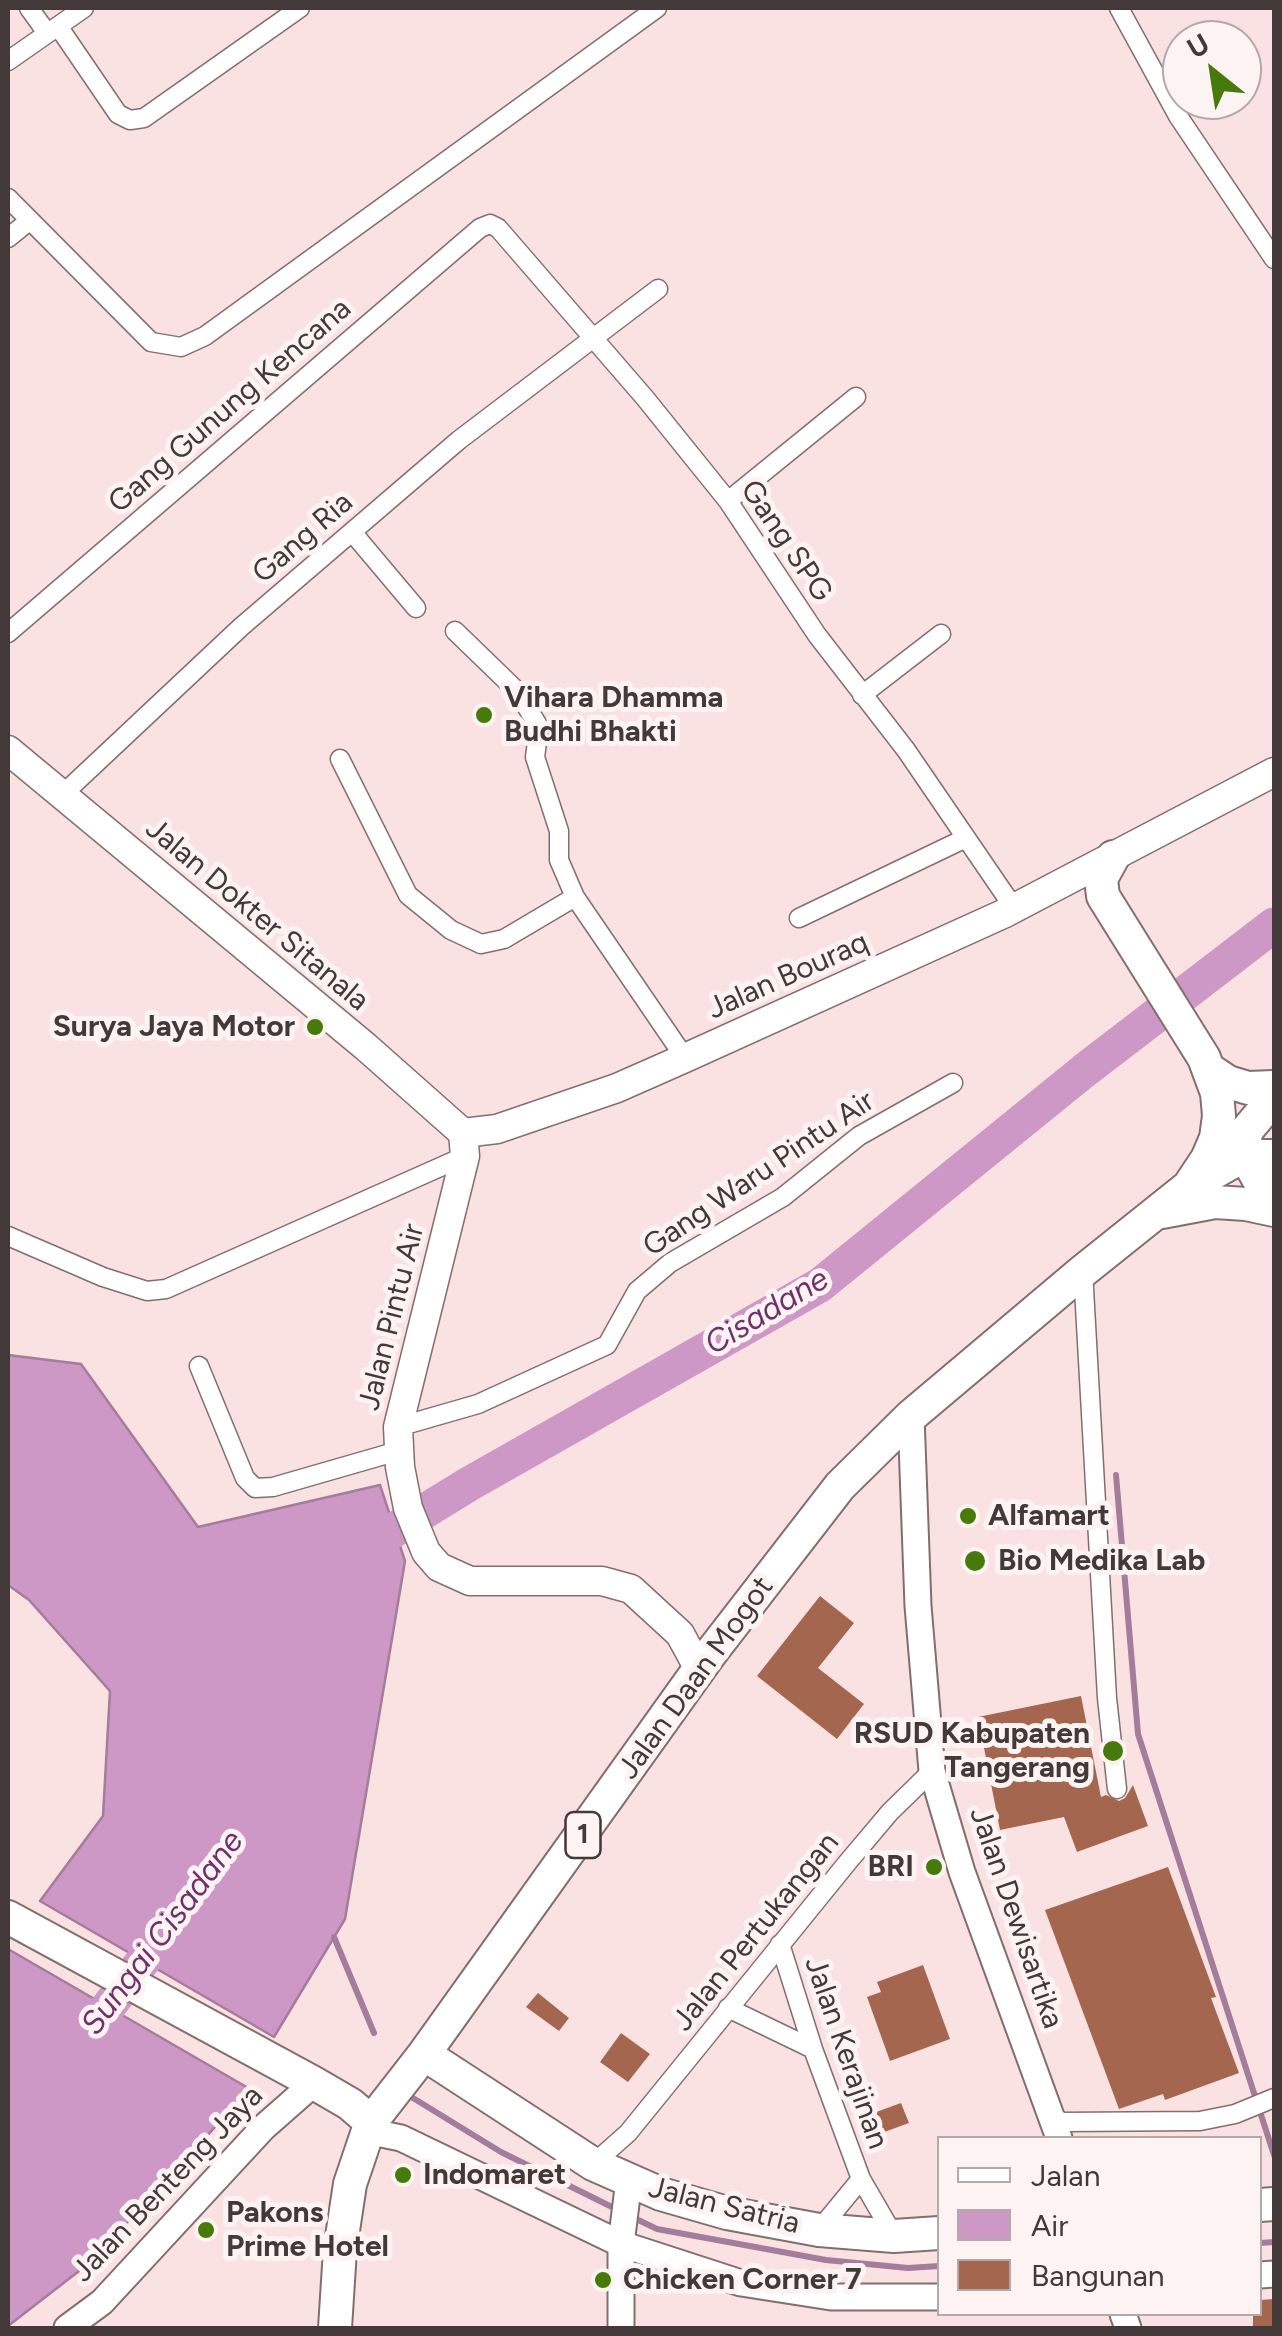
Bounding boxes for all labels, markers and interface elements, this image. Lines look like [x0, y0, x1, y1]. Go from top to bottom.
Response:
north arrow [1162, 20, 1262, 120]
text: U [1181, 26, 1215, 65]
street label: Gang Gunung Kencana [101, 291, 359, 521]
street label: Gang SPG [732, 474, 840, 608]
street label: Gang Ria [246, 485, 360, 591]
place label: Vihara Dhamma Budhi Bhakti [504, 680, 724, 750]
marker: Vihara Dhamma Budhi Bhakti [473, 704, 495, 726]
street label: Jalan Dokter Sitanala [138, 811, 376, 1019]
street label: Jalan Bouraq [702, 925, 874, 1027]
place label: Surya Jaya Motor [53, 1009, 295, 1045]
marker: Surya Jaya Motor [304, 1016, 326, 1038]
street label: Gang Waru Pintu Air [637, 1083, 881, 1265]
street label: Jalan Pintu Air [351, 1220, 433, 1414]
water label: Cisadane [698, 1260, 836, 1364]
place label: Alfamart [988, 1498, 1110, 1534]
marker: Alfamart [957, 1505, 979, 1527]
place label: Bio Medika Lab [998, 1543, 1205, 1579]
marker: Bio Medika Lab [962, 1548, 988, 1574]
street label: Jalan Daan Mogot [611, 1570, 781, 1786]
place label: RSUD Kabupaten Tangerang [854, 1716, 1090, 1786]
marker: RSUD Kabupaten Tangerang [1100, 1738, 1126, 1764]
street label: Jalan Dewisartika [961, 1803, 1071, 2033]
road number: 1 [566, 1812, 600, 1858]
water label: Sungai Cisadane [74, 1823, 252, 2043]
street label: Jalan Pertukangan [665, 1826, 847, 2038]
place label: BRI [868, 1849, 914, 1885]
marker: BRI [923, 1856, 945, 1878]
street label: Jalan Kerajinan [796, 1952, 896, 2154]
street label: Jalan Benteng Jaya [65, 2078, 271, 2290]
legend [937, 2136, 1262, 2316]
place label: Indomaret [423, 2157, 566, 2193]
text: Jalan [1031, 2157, 1100, 2194]
marker: Indomaret [392, 2164, 414, 2186]
street label: Jalan Satria [645, 2170, 803, 2242]
place label: Pakons Prime Hotel [226, 2195, 389, 2266]
text: Air [1031, 2207, 1068, 2244]
marker: Pakons Prime Hotel [195, 2219, 217, 2241]
text: Bangunan [1031, 2257, 1165, 2294]
place label: Chicken Corner 7 [623, 2262, 862, 2298]
marker: Chicken Corner 7 [592, 2269, 614, 2291]

